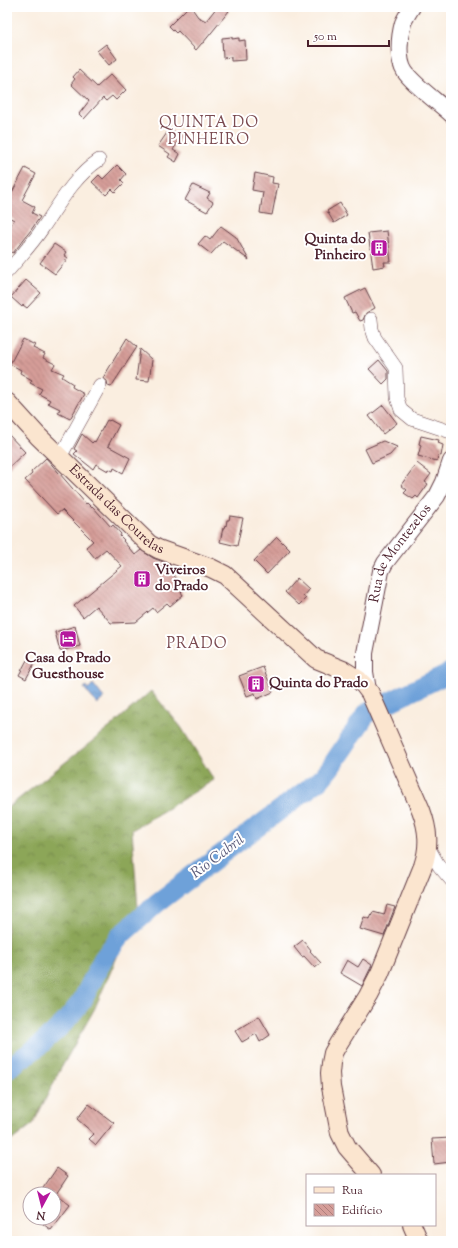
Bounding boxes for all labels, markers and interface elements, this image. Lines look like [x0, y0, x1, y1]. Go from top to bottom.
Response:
scale bar [308, 22, 389, 48]
text: 50 m [313, 28, 337, 46]
district label: QUINTA DO PINHEIRO [159, 113, 259, 151]
place label: Quinta do Pinheiro [304, 230, 366, 266]
building icon: Quinta do Pinheiro [369, 238, 389, 258]
street label: Estrada das Courelas [64, 461, 166, 560]
street label: Rua de Montezelos [365, 500, 437, 605]
place label: Viveiros do Prado [155, 561, 208, 597]
building icon: Viveiros do Prado [132, 569, 152, 589]
hotel icon: Casa do Prado Guesthouse [58, 629, 78, 649]
district label: PRADO [166, 634, 228, 655]
place label: Casa do Prado Guesthouse [25, 649, 111, 685]
building icon: Quinta do Prado [246, 674, 266, 694]
place label: Quinta do Prado [269, 674, 369, 694]
water label: Rio Cabril [187, 830, 249, 884]
legend [306, 1174, 436, 1226]
text: Rua [342, 1182, 363, 1200]
north arrow [22, 1186, 62, 1226]
text: Edifício [342, 1202, 383, 1220]
text: N [35, 1206, 47, 1224]

